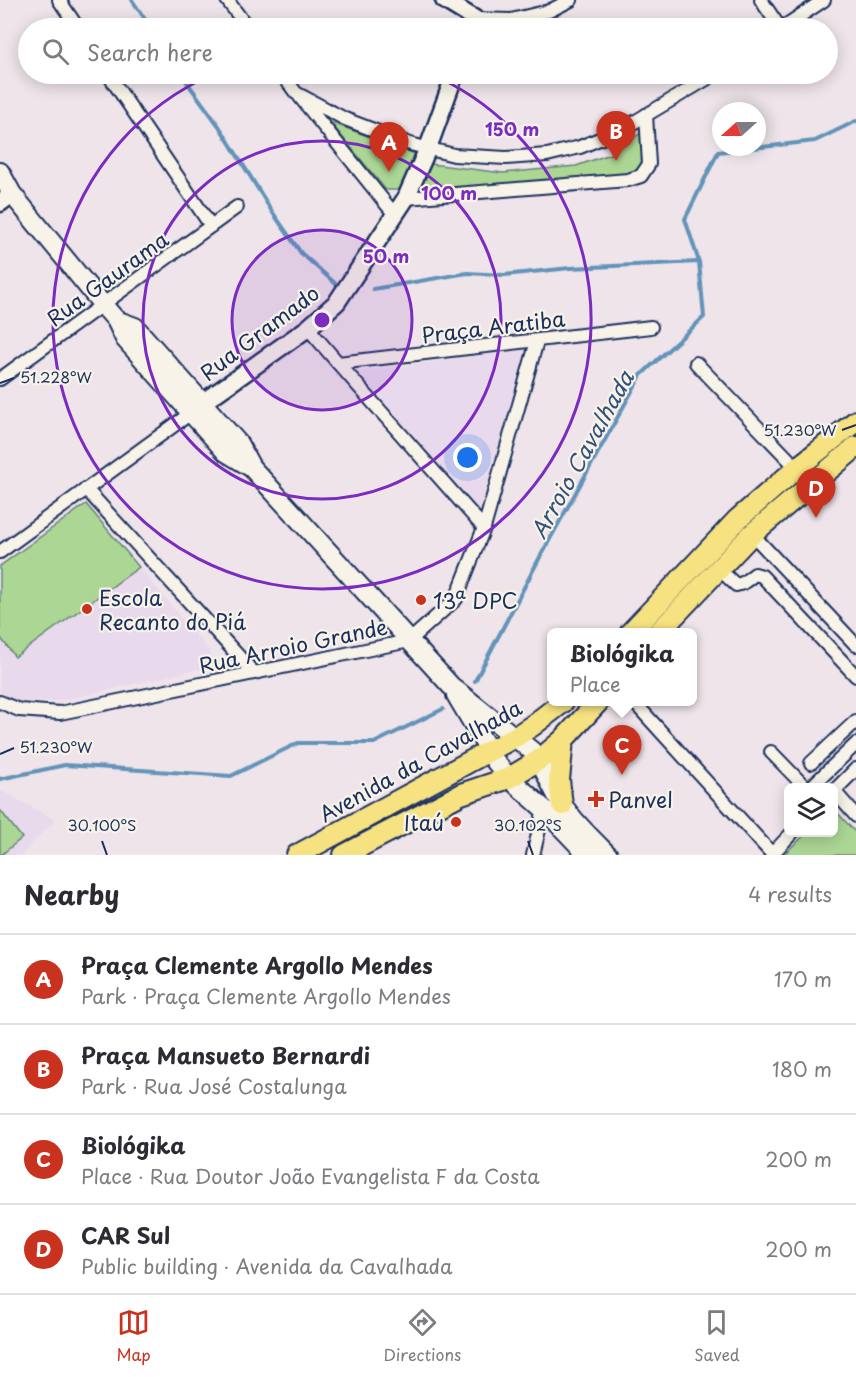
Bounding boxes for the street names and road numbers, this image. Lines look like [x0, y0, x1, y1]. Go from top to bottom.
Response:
street label: Rua Gaurama [39, 222, 175, 333]
street label: Rua Gramado [193, 276, 325, 388]
street label: Praça Aratiba [419, 301, 567, 351]
street label: Rua Arroio Grande [196, 609, 390, 681]
street label: Avenida da Cavalhada [313, 690, 528, 829]

